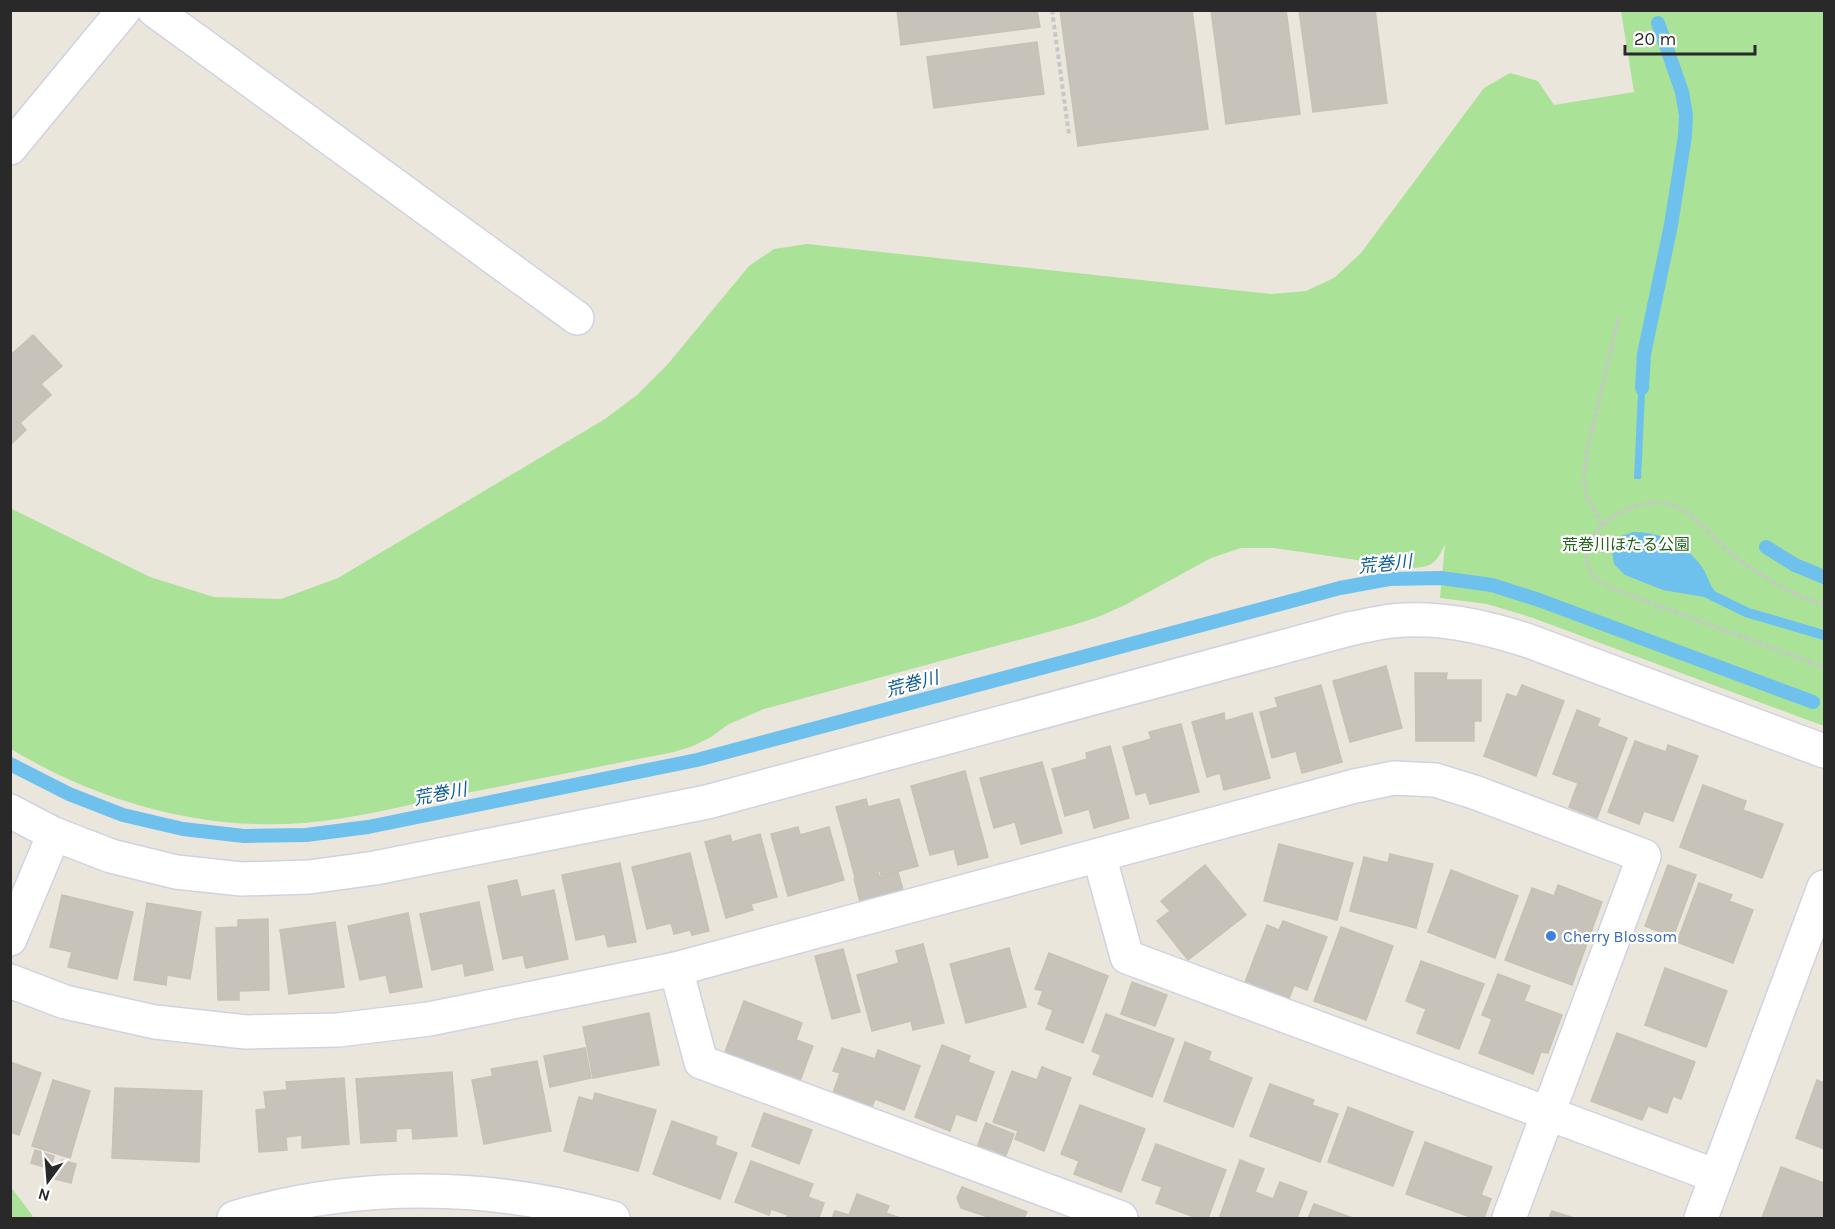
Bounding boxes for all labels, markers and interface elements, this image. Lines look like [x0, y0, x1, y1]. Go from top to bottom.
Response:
scale bar [1625, 18, 1756, 56]
text: 20 m [1634, 28, 1676, 50]
park label: 荒巻川ほたる公園 [1562, 535, 1690, 554]
water label: 荒巻川 [1357, 550, 1415, 578]
water label: 荒巻川 [883, 666, 943, 702]
water label: 荒巻川 [411, 778, 471, 810]
place label: Cherry Blossom [1563, 927, 1677, 946]
marker: Cherry Blossom [1544, 929, 1558, 943]
north arrow [18, 1151, 78, 1211]
text: N [36, 1184, 52, 1206]

